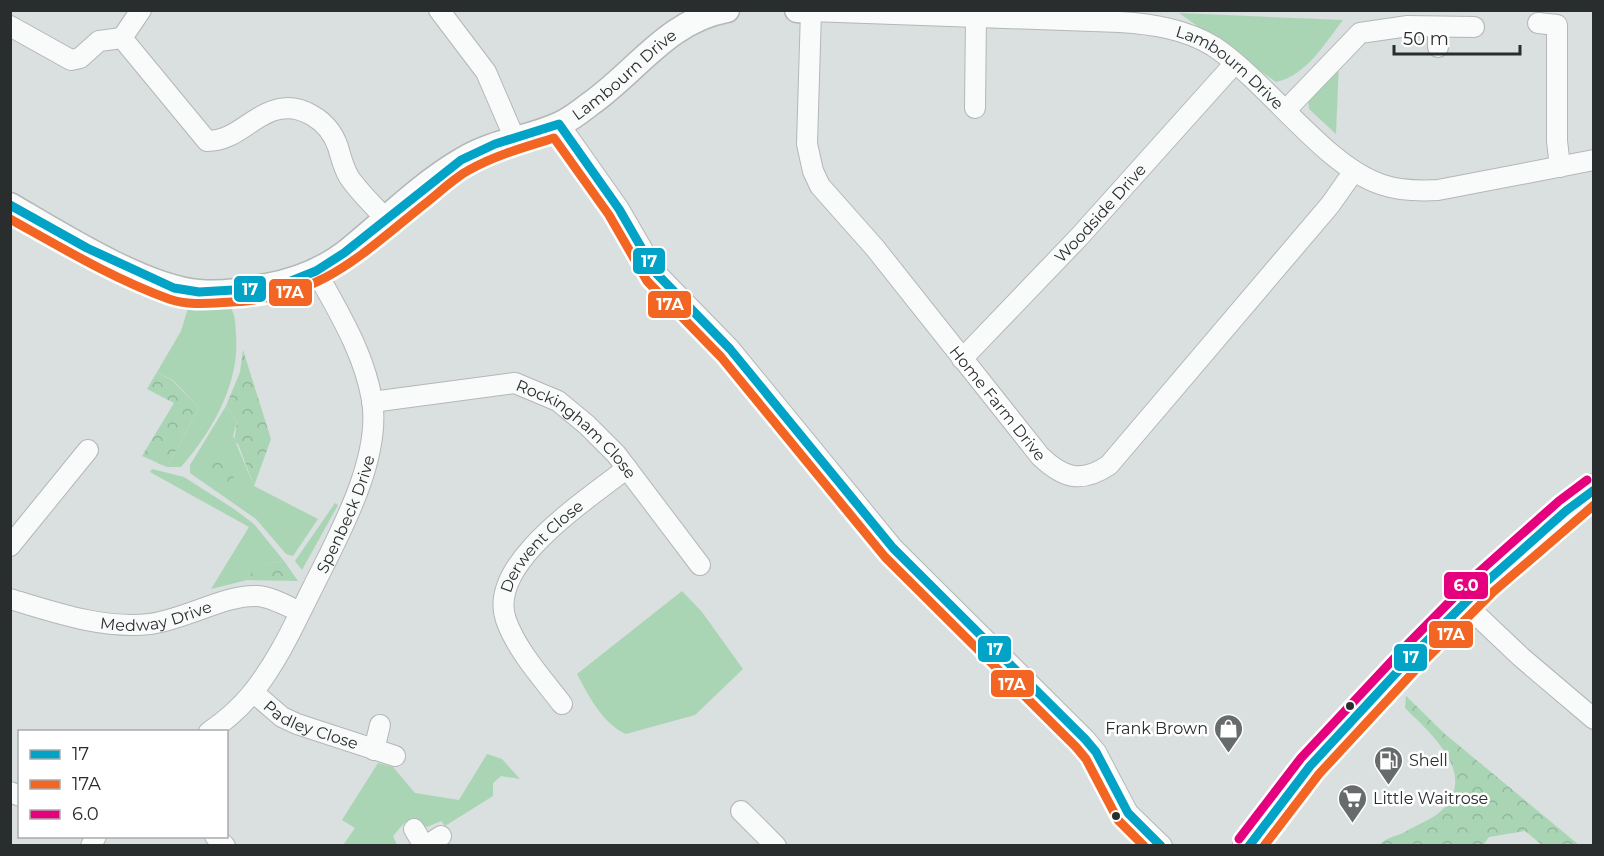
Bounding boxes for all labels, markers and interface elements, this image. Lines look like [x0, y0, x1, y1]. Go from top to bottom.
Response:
scale bar [1394, 18, 1520, 56]
street label: Lambourn Drive [1174, 22, 1287, 113]
street label: Lambourn Drive [569, 25, 680, 124]
text: 50 m [1403, 28, 1449, 50]
street label: Woodside Drive [1051, 160, 1150, 267]
line badge: 17 [632, 247, 666, 275]
text: 17 [641, 252, 657, 271]
line badge: 17 [233, 275, 267, 303]
line badge: 17A [268, 278, 313, 307]
text: 17 [242, 280, 258, 299]
text: 17A [276, 283, 304, 302]
line badge: 17A [647, 290, 692, 319]
text: 17A [656, 295, 684, 314]
street label: Home Farm Drive [945, 342, 1050, 465]
street label: Rockingham Close [513, 376, 640, 482]
street label: Spenbeck Drive [313, 453, 378, 576]
street label: Derwent Close [496, 496, 587, 595]
line badge: 6.0 [1443, 571, 1489, 600]
text: 6.0 [1453, 576, 1479, 595]
street label: Medway Drive [99, 597, 214, 635]
line badge: 17A [1428, 620, 1474, 649]
text: 17A [1437, 625, 1465, 644]
line badge: 17 [977, 635, 1012, 663]
text: 17 [987, 640, 1003, 659]
line badge: 17 [1393, 643, 1428, 672]
text: 17 [1403, 648, 1419, 667]
line badge: 17A [990, 669, 1035, 698]
text: 17A [998, 675, 1026, 694]
street label: Padley Close [260, 696, 361, 753]
unlabelled marker [1344, 700, 1356, 712]
shop icon: Frank Brown [1213, 712, 1245, 754]
place label: Frank Brown [1105, 719, 1208, 738]
legend [18, 730, 228, 838]
text: 17 [72, 743, 89, 765]
fuel station icon: Shell [1372, 744, 1404, 786]
place label: Shell [1409, 751, 1448, 770]
text: 17A [72, 773, 101, 795]
supermarket icon: Little Waitrose [1336, 782, 1368, 824]
place label: Little Waitrose [1373, 789, 1488, 808]
text: 6.0 [72, 803, 99, 825]
unlabelled marker [1110, 810, 1122, 822]

